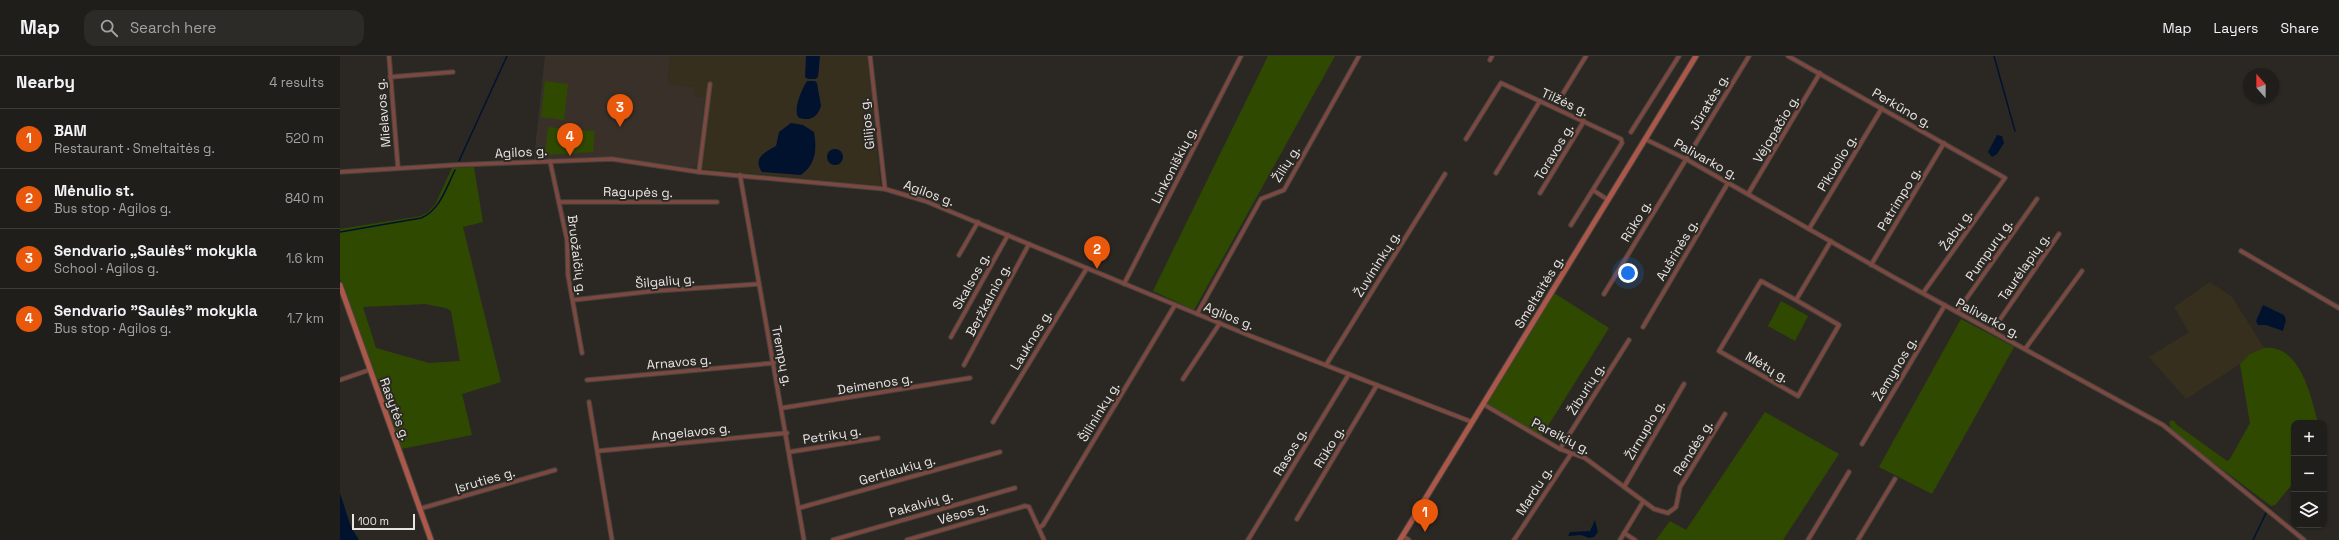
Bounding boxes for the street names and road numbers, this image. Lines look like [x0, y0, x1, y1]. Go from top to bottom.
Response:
street label: Jūratės g. [1686, 71, 1732, 133]
street label: Mielavos g. [372, 78, 394, 148]
street label: Tilžės g. [1539, 84, 1591, 120]
street label: Perkūno g. [1869, 84, 1935, 132]
street label: Vėjopačio g. [1749, 92, 1803, 166]
street label: Gilijos g. [855, 98, 879, 150]
street label: Toravos g. [1531, 121, 1577, 183]
street label: Linkoniškių g. [1147, 124, 1201, 206]
street label: Pikuolio g. [1813, 131, 1861, 195]
street label: Palivarko g. [1671, 135, 1741, 183]
street label: Agilos g. [494, 142, 548, 162]
street label: Žilių g. [1268, 143, 1304, 185]
street label: Patrimpo g. [1873, 164, 1925, 234]
street label: Agilos g. [901, 176, 957, 210]
street label: Ragupės g. [603, 183, 673, 201]
street label: Rūko g. [1617, 197, 1655, 245]
street label: Žabų g. [1936, 206, 1976, 254]
street label: Bruožaičių g. [564, 214, 590, 296]
street label: Aušrinės g. [1652, 216, 1702, 284]
street label: Pumpurų g. [1962, 216, 2016, 284]
street label: Žuvininkų g. [1350, 228, 1404, 300]
street label: Taurėlapių g. [1994, 230, 2054, 304]
street label: Skalsos g. [948, 250, 994, 312]
street label: Smeltaitės g. [1511, 253, 1567, 331]
street label: Beržkalnio g. [962, 261, 1014, 339]
street label: Šilgalių g. [635, 270, 695, 292]
street label: Palivarko g. [1953, 294, 2023, 342]
street label: Agilos g. [1201, 298, 1257, 334]
street label: Lauknos g. [1006, 307, 1056, 373]
street label: Trempų g. [768, 324, 796, 388]
street label: Žemynos g. [1869, 334, 1921, 404]
street label: Mėtų g. [1742, 348, 1792, 386]
street label: Arnavos g. [646, 351, 712, 373]
street label: Žiburių g. [1563, 360, 1609, 418]
street label: Deimenos g. [836, 370, 914, 398]
street label: Rasytės g. [376, 375, 414, 443]
street label: Šilininkų g. [1075, 379, 1123, 445]
street label: Žirnupio g. [1621, 397, 1669, 463]
street label: Pareikių g. [1529, 414, 1593, 458]
street label: Rendės g. [1669, 417, 1717, 479]
street label: Angelavos g. [651, 419, 731, 445]
street label: Petrikų g. [802, 422, 862, 448]
street label: Rūko g. [1310, 423, 1348, 471]
street label: Rasos g. [1269, 425, 1311, 479]
street label: Gertlaukių g. [857, 451, 937, 489]
street label: Įsruties g. [453, 463, 517, 497]
street label: Mardu g. [1512, 463, 1556, 519]
street label: Pakalvių g. [887, 487, 955, 521]
street label: Vėsos g. [936, 498, 990, 528]

